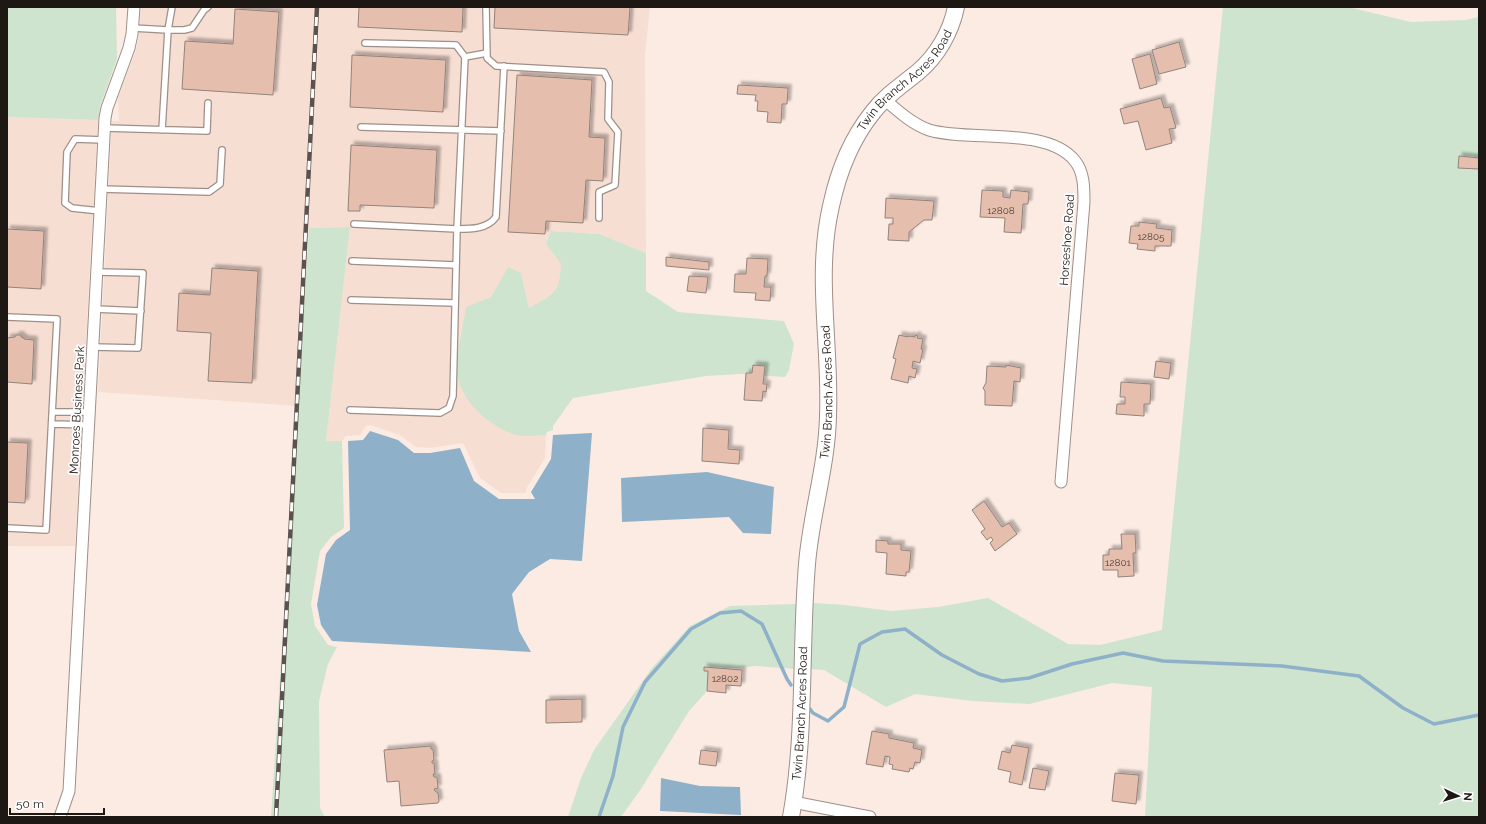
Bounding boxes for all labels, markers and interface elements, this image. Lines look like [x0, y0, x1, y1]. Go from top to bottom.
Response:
street label: Twin Branch Acres Road [855, 28, 955, 134]
street label: Horseshoe Road [1057, 194, 1077, 286]
house number: 12808 [987, 205, 1015, 216]
house number: 12805 [1138, 231, 1165, 242]
street label: Twin Branch Acres Road [817, 325, 835, 460]
street label: Monroes Business Park [67, 345, 87, 474]
house number: 12801 [1105, 557, 1132, 568]
street label: Twin Branch Acres Road [789, 646, 810, 781]
house number: 12802 [712, 673, 738, 684]
north arrow [1438, 776, 1478, 816]
scale bar [10, 790, 104, 816]
text: N [1461, 792, 1474, 801]
text: 50 m [16, 797, 44, 811]

